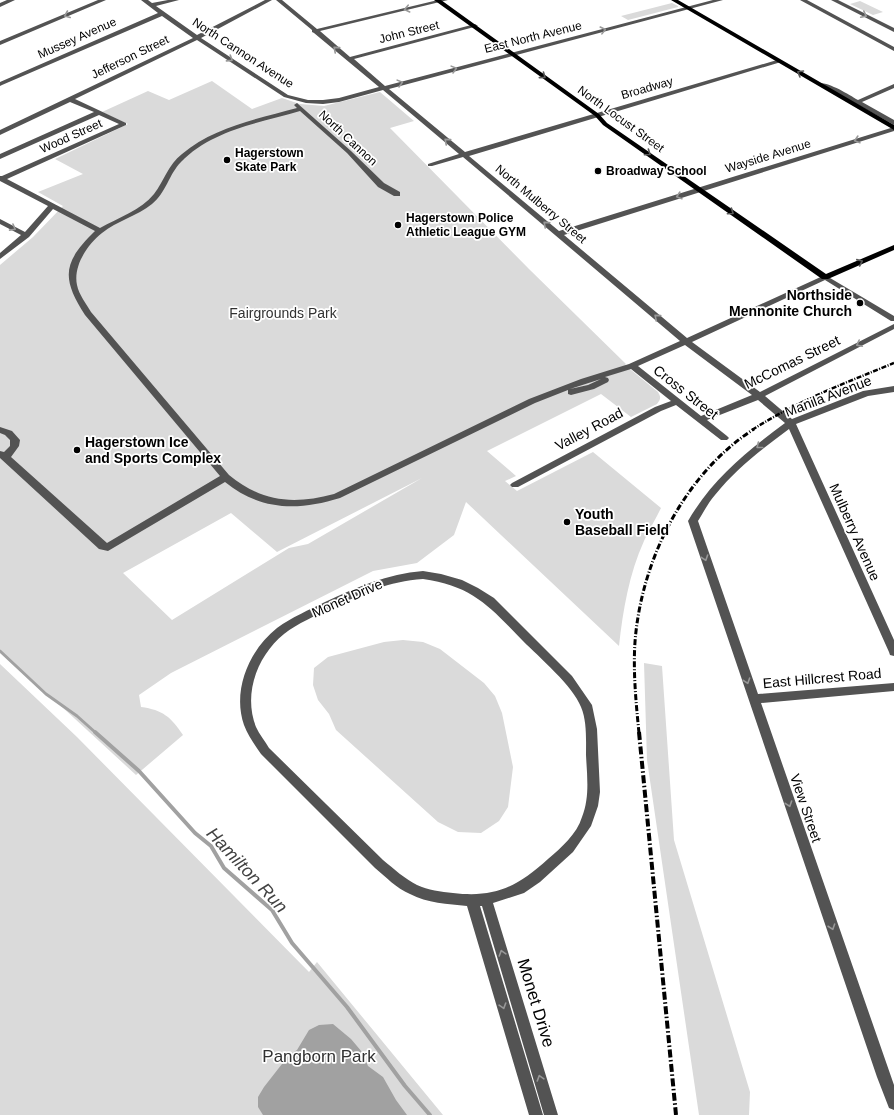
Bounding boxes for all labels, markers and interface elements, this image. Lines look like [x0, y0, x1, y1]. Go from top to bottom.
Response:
one-way arrow [404, 4, 411, 13]
one-way arrow [63, 10, 71, 18]
one-way arrow [860, 10, 867, 18]
street label: Mussey Avenue [36, 14, 119, 62]
street label: North Cannon Avenue [190, 15, 297, 91]
street label: John Street [378, 18, 441, 46]
street label: East North Avenue [483, 18, 583, 56]
one-way arrow [599, 26, 606, 35]
street label: Jefferson Street [89, 32, 172, 82]
one-way arrow [333, 46, 341, 53]
one-way arrow [226, 54, 233, 62]
one-way arrow [450, 65, 457, 74]
one-way arrow [539, 71, 546, 79]
one-way arrow [797, 71, 804, 78]
street label: Broadway [619, 74, 675, 102]
one-way arrow [396, 79, 403, 88]
street label: North Locust Street [575, 83, 667, 155]
street label: North Cannon [316, 107, 380, 169]
street label: Wood Street [38, 116, 105, 156]
one-way arrow [853, 135, 860, 144]
street label: Wayside Avenue [724, 136, 813, 176]
one-way arrow [444, 138, 451, 145]
place label: Hagerstown Skate Park [235, 146, 304, 174]
one-way arrow [643, 148, 650, 155]
marker: Hagerstown Skate Park [222, 155, 232, 165]
street label: North Mulberry Street [493, 162, 590, 247]
place label: Broadway School [606, 164, 707, 178]
marker: Broadway School [593, 166, 603, 176]
one-way arrow [676, 191, 683, 200]
one-way arrow [727, 207, 734, 214]
place label: Hagerstown Police Athletic League GYM [406, 211, 526, 239]
marker: Hagerstown Police Athletic League GYM [393, 220, 403, 230]
one-way arrow [544, 222, 551, 229]
one-way arrow [9, 224, 16, 231]
one-way arrow [855, 259, 863, 267]
place label: Northside Mennonite Church [729, 287, 852, 319]
marker: Northside Mennonite Church [855, 298, 865, 308]
park label: Fairgrounds Park [229, 305, 338, 321]
one-way arrow [654, 314, 661, 321]
street label: McComas Street [742, 332, 842, 392]
one-way arrow [856, 340, 864, 347]
street label: Cross Street [650, 362, 722, 422]
street label: Manila Avenue [782, 372, 874, 420]
street label: Valley Road [552, 404, 626, 454]
place label: Hagerstown Ice and Sports Complex [85, 434, 221, 466]
one-way arrow [757, 441, 764, 448]
marker: Hagerstown Ice and Sports Complex [72, 445, 82, 455]
street label: Mulberry Avenue [826, 481, 884, 583]
place label: Youth Baseball Field [575, 506, 669, 538]
marker: Youth Baseball Field [562, 517, 572, 527]
one-way arrow [700, 554, 709, 561]
street label: Monet Drive [309, 575, 385, 621]
street label: East Hillcrest Road [762, 665, 882, 691]
one-way arrow [742, 678, 751, 685]
street label: View Street [787, 772, 825, 844]
one-way arrow [785, 801, 793, 808]
water label: Hamilton Run [203, 823, 291, 917]
one-way arrow [827, 923, 835, 930]
one-way arrow [498, 950, 507, 957]
street label: Monet Drive [514, 956, 558, 1050]
one-way arrow [498, 1002, 507, 1009]
park label: Pangborn Park [262, 1047, 376, 1066]
one-way arrow [536, 1074, 545, 1081]

